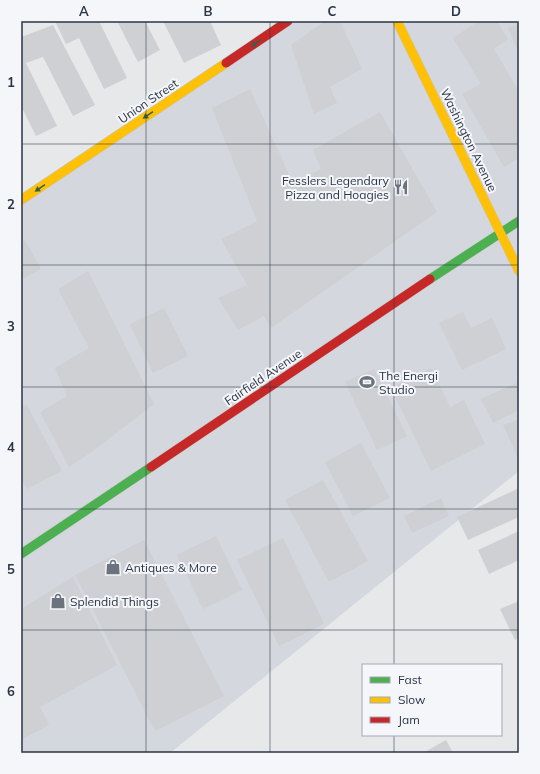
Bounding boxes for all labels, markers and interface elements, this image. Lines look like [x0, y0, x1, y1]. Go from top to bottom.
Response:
text: A [79, 3, 89, 19]
text: B [204, 3, 213, 19]
text: C [328, 3, 337, 19]
text: D [451, 3, 461, 19]
one-way arrow [250, 39, 261, 47]
text: 1 [7, 74, 15, 90]
street label: Union Street [115, 76, 181, 126]
street label: Washington Avenue [438, 86, 500, 194]
one-way arrow [143, 111, 153, 119]
place label: Fesslers Legendary Pizza and Hoagies [282, 173, 390, 202]
restaurant icon: Fesslers Legendary Pizza and Hoagies [392, 178, 410, 196]
one-way arrow [35, 184, 45, 192]
text: 2 [7, 196, 15, 212]
text: 3 [7, 318, 15, 334]
street label: Fairfield Avenue [222, 346, 304, 408]
place label: The Energi Studio [379, 368, 438, 397]
sports icon: The Energi Studio [358, 373, 376, 391]
text: 4 [7, 439, 15, 455]
shop icon: Antiques & More [104, 558, 122, 576]
place label: Antiques & More [125, 560, 217, 575]
text: 5 [7, 561, 15, 577]
shop icon: Splendid Things [49, 592, 67, 610]
place label: Splendid Things [70, 594, 159, 609]
legend [362, 664, 502, 736]
text: Fast [398, 672, 422, 687]
text: 6 [7, 683, 15, 699]
text: Slow [398, 692, 426, 707]
text: Jam [398, 712, 420, 727]

